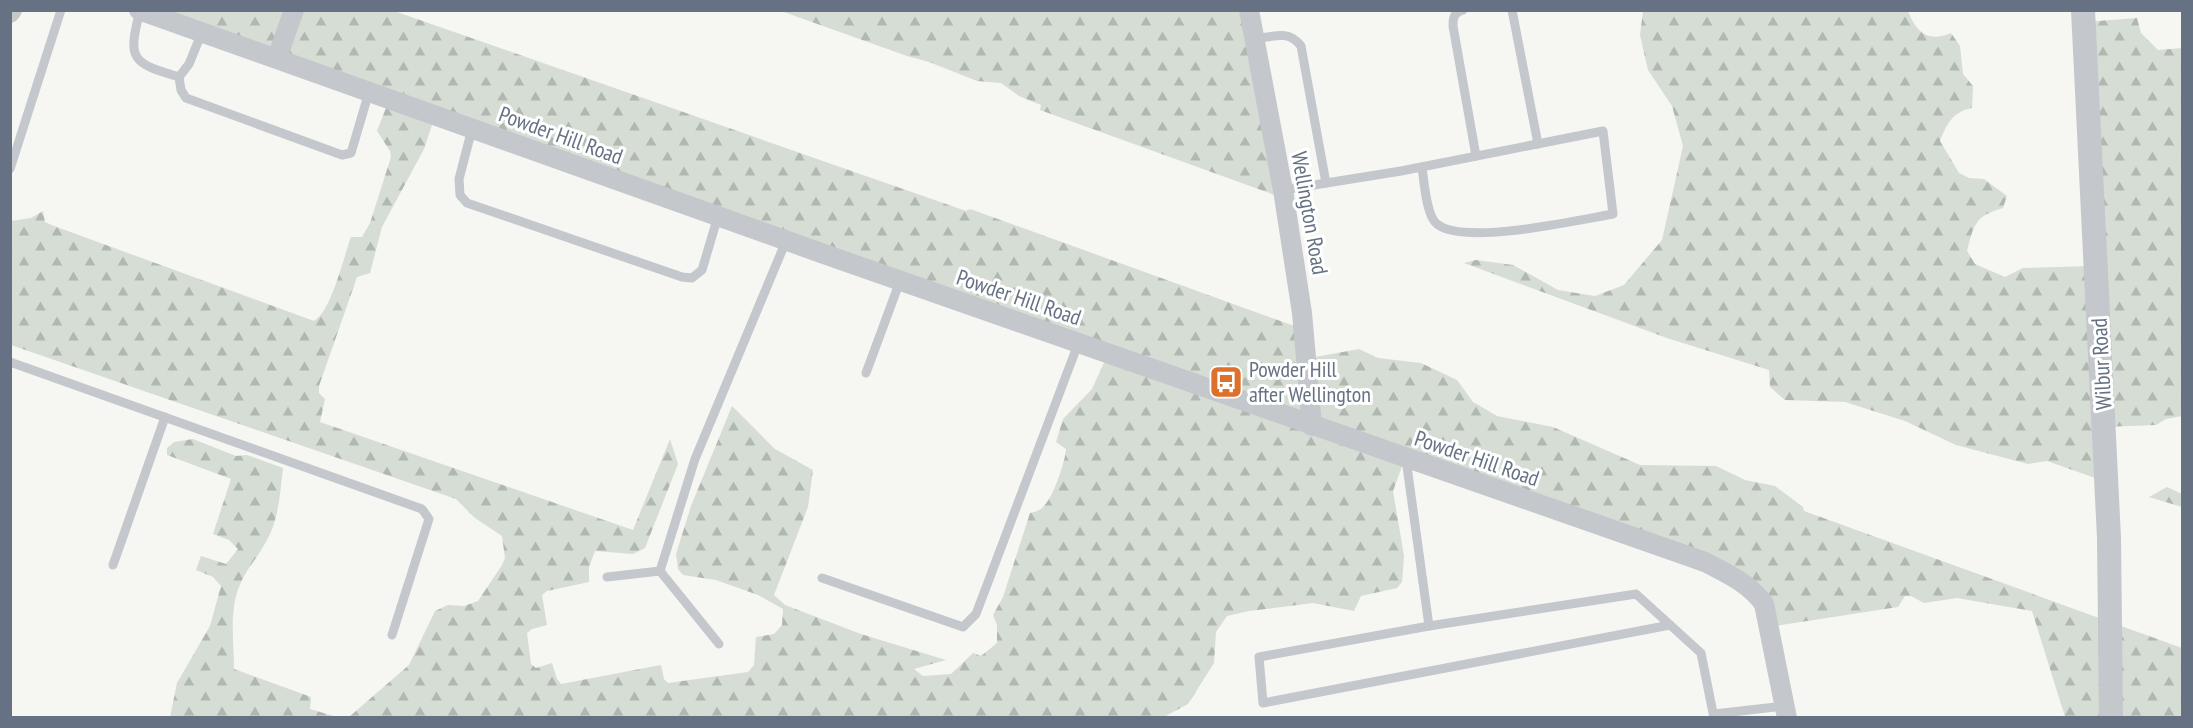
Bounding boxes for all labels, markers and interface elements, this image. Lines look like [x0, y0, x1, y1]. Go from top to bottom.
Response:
street label: Powder Hill Road [495, 100, 627, 170]
street label: Wellington Road [1285, 149, 1335, 277]
street label: Powder Hill Road [953, 263, 1085, 331]
street label: Wilbur Road [2085, 317, 2117, 411]
place label: Powder Hill after Wellington [1249, 355, 1371, 408]
bus stop icon: Powder Hill after Wellington [1208, 364, 1244, 400]
street label: Powder Hill Road [1411, 424, 1543, 492]

